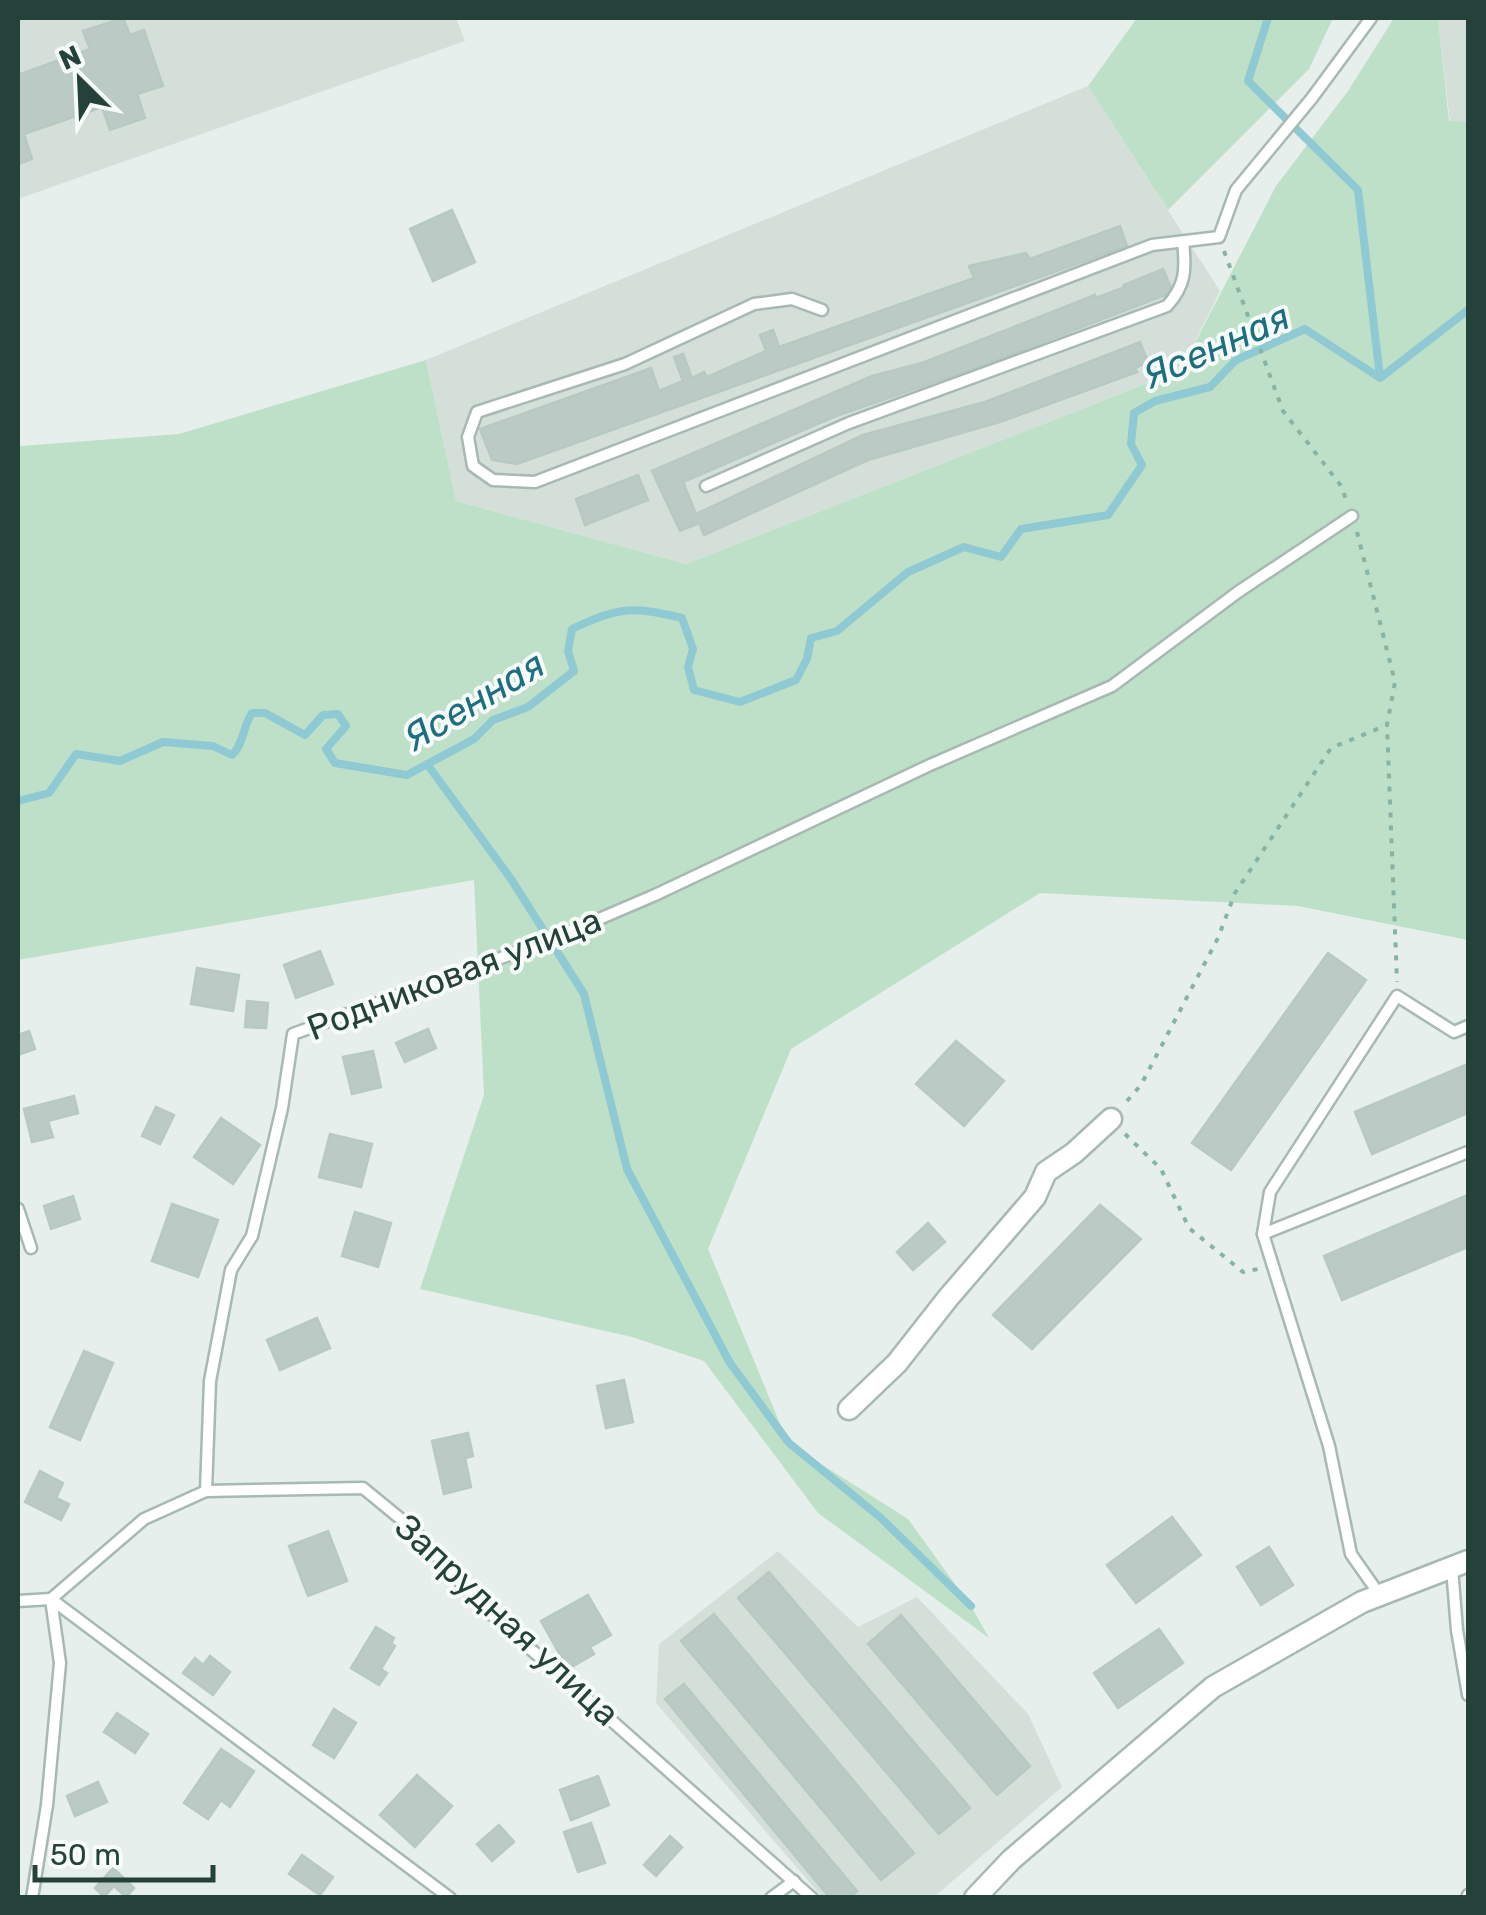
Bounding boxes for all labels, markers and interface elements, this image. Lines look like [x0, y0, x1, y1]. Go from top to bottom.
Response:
north arrow [30, 30, 130, 130]
text: N [54, 38, 86, 77]
water label: Ясенная [1135, 293, 1297, 399]
water label: Ясенная [395, 641, 553, 761]
street label: Родниковая улица [301, 899, 607, 1049]
street label: Запрудная улица [386, 1505, 628, 1735]
scale bar [35, 1820, 212, 1882]
text: 50 m [50, 1837, 121, 1873]

